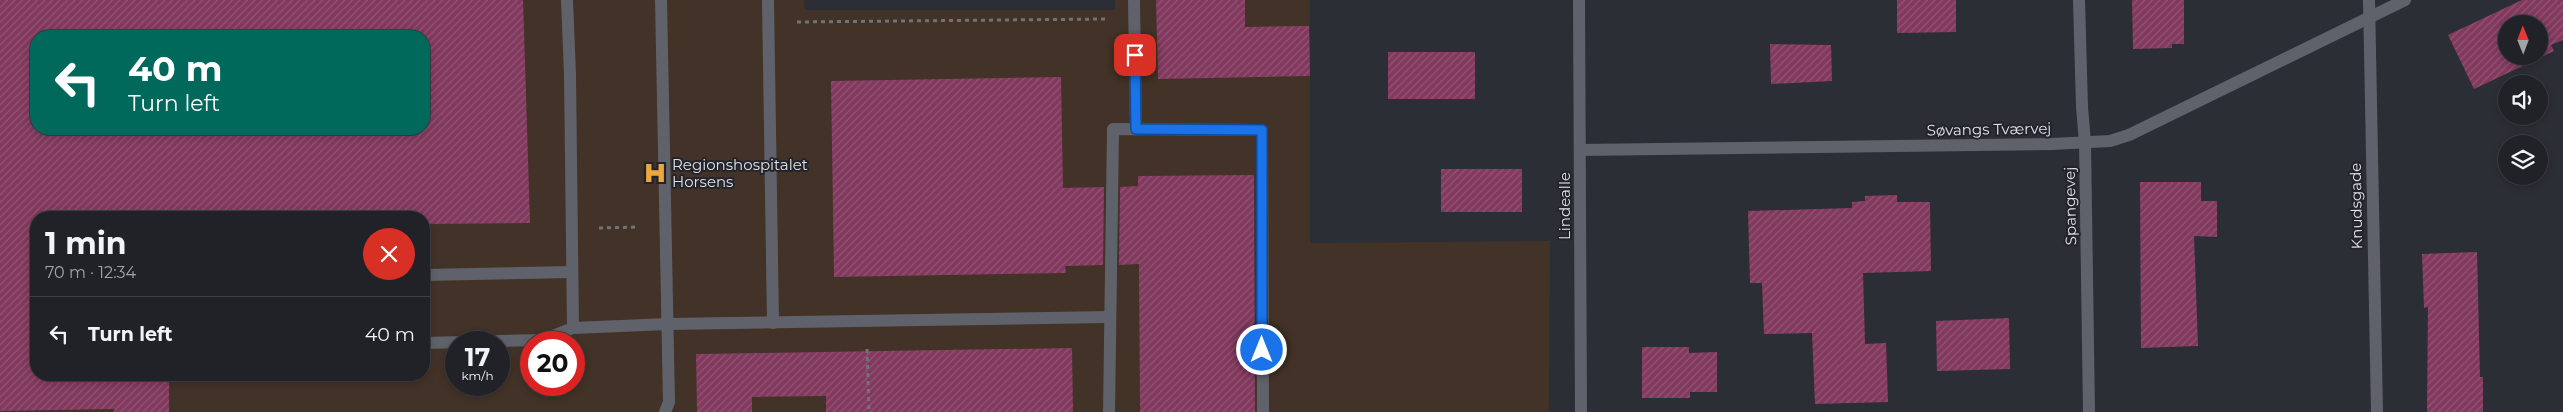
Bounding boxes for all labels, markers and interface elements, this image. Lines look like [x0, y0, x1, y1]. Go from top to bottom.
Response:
north arrow [2498, 15, 2548, 65]
map controls [2498, 15, 2548, 185]
pin [1114, 34, 1156, 76]
icon: arrive [1121, 41, 1149, 69]
text: 40 m [128, 47, 223, 90]
icon: left [45, 50, 110, 115]
button: sound [2498, 75, 2548, 125]
text: Turn left [128, 90, 220, 117]
street label: Søvangs Tværvej [1926, 118, 2052, 140]
button: layers [2498, 135, 2548, 185]
place label: Regionshospitalet Horsens [672, 155, 808, 191]
hospital icon: Regionshospitalet Horsens [642, 160, 668, 186]
street label: Knudsgade [2346, 163, 2366, 249]
street label: Spangevej [2060, 167, 2080, 245]
street label: Lindealle [1555, 172, 1574, 240]
text: 1 min [45, 225, 126, 262]
button: close [363, 228, 415, 280]
text: 70 m · 12:34 [45, 263, 136, 282]
icon: left [45, 320, 73, 348]
text: Turn left [88, 323, 173, 346]
text: 40 m [365, 323, 415, 346]
position arrow [1235, 323, 1287, 375]
speed limit sign: 20 [520, 331, 585, 396]
text: 17 [465, 342, 490, 372]
text: km/h [461, 368, 494, 383]

